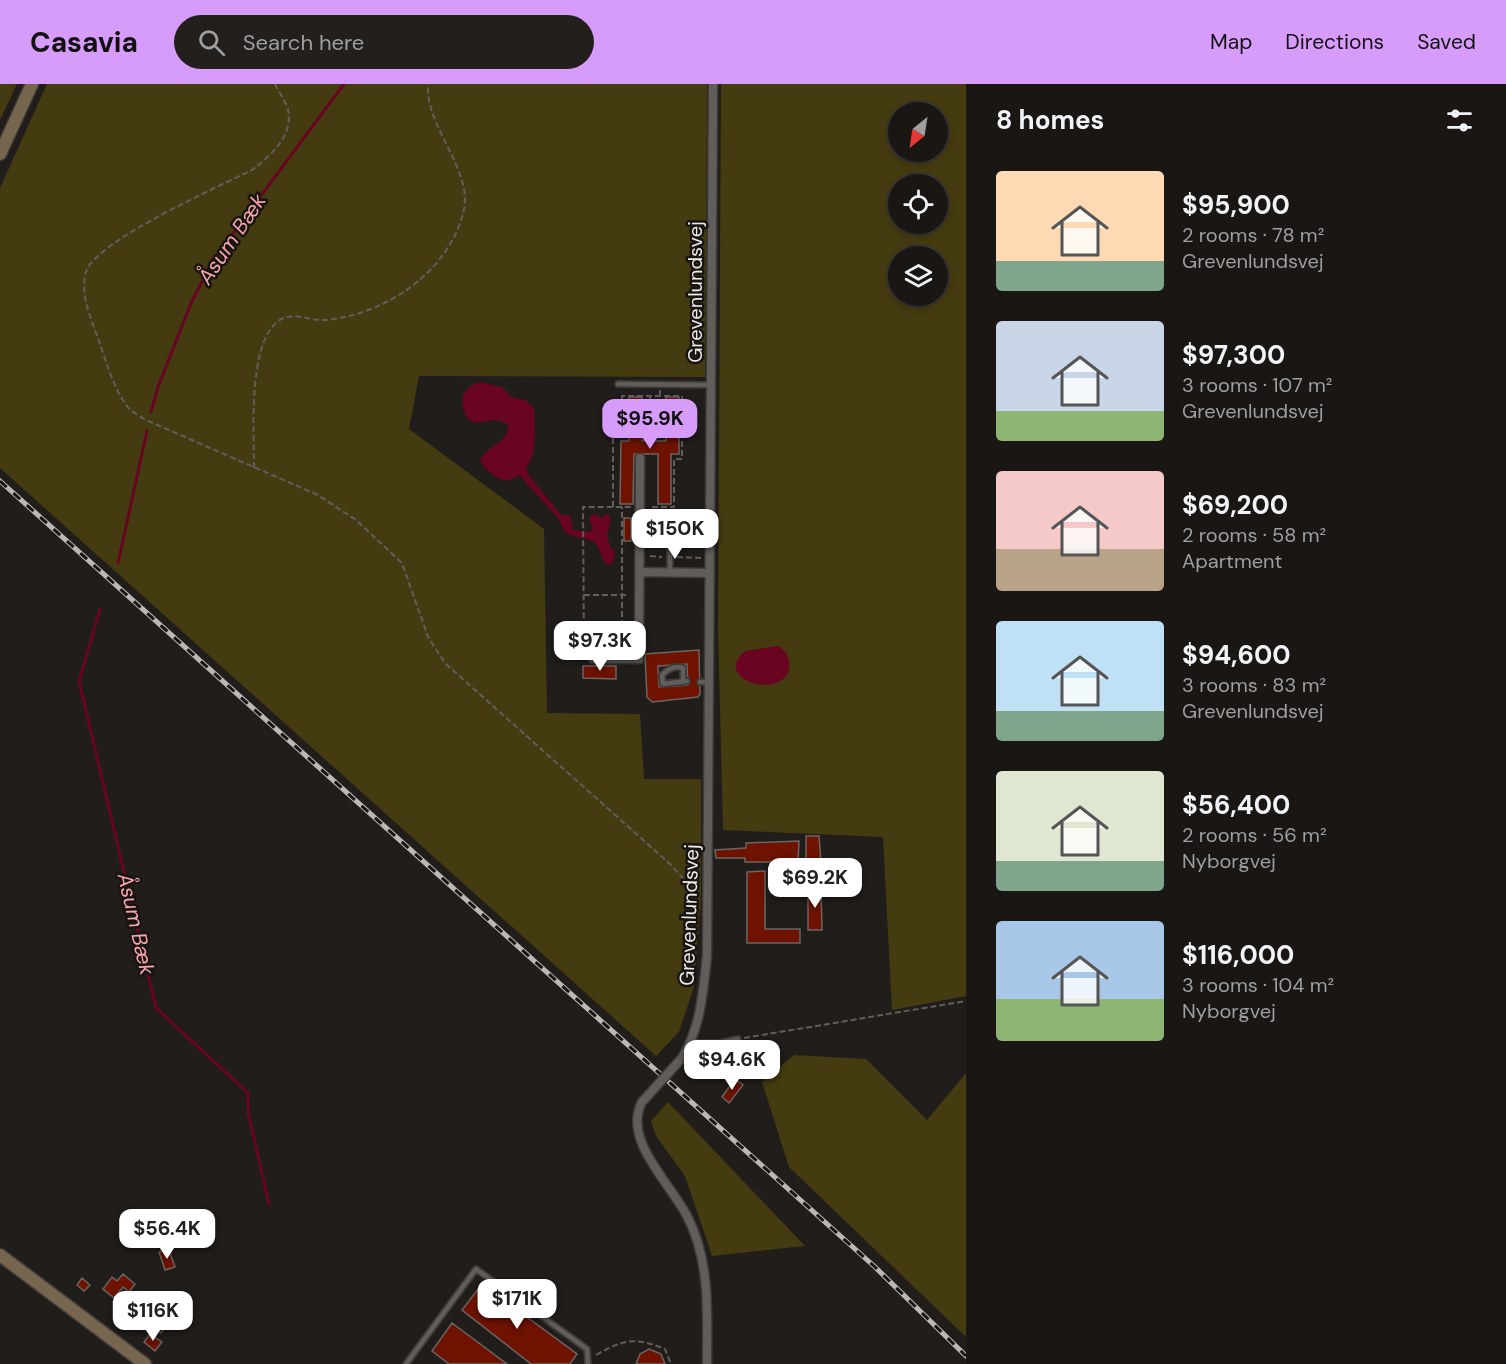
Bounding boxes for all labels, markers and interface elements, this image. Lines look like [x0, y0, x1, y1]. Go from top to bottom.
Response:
search box [174, 15, 594, 69]
text: Casavia [30, 24, 138, 61]
icon: search [195, 26, 228, 59]
text: Search here [243, 28, 364, 57]
text: Map [1210, 28, 1252, 56]
text: Directions [1285, 28, 1384, 56]
text: Saved [1417, 28, 1476, 56]
north arrow [888, 102, 948, 162]
map controls [888, 102, 948, 306]
text: 8 homes [996, 103, 1104, 137]
icon: filters [1443, 104, 1476, 137]
button: locate [888, 174, 948, 234]
water label: Åsum Bæk [191, 188, 273, 291]
text: $95,900 [1182, 188, 1290, 222]
icon: home [1044, 195, 1116, 267]
street label: Grevenlundsvej [682, 221, 708, 363]
text: 2 rooms · 78 m² [1182, 222, 1324, 248]
button: layers [888, 246, 948, 306]
text: Grevenlundsvej [1182, 248, 1324, 274]
text: $97,300 [1182, 338, 1285, 372]
icon: home [1044, 345, 1116, 417]
text: 3 rooms · 107 m² [1182, 372, 1332, 398]
text: Grevenlundsvej [1182, 398, 1324, 424]
pin: $95.9K [601, 399, 699, 450]
text: $95.9K [616, 405, 684, 431]
text: $69,200 [1182, 488, 1288, 522]
icon: home [1044, 495, 1116, 567]
pin: $150K [633, 509, 717, 560]
text: $150K [646, 515, 704, 541]
text: 2 rooms · 58 m² [1182, 522, 1326, 548]
text: Apartment [1182, 548, 1282, 574]
pin: $97.3K [551, 621, 649, 672]
text: $97.3K [568, 627, 632, 653]
text: $94,600 [1182, 638, 1291, 672]
icon: home [1044, 645, 1116, 717]
text: 3 rooms · 83 m² [1182, 672, 1326, 698]
text: Grevenlundsvej [1182, 698, 1324, 724]
text: $56,400 [1182, 788, 1290, 822]
icon: home [1044, 795, 1116, 867]
text: 2 rooms · 56 m² [1182, 822, 1327, 848]
street label: Grevenlundsvej [674, 844, 704, 986]
text: Nyborgvej [1182, 848, 1276, 874]
pin: $69.2K [766, 858, 864, 909]
text: $69.2K [782, 864, 848, 890]
water label: Åsum Bæk [110, 869, 161, 978]
text: $116,000 [1182, 938, 1294, 972]
icon: home [1044, 945, 1116, 1017]
text: 3 rooms · 104 m² [1182, 972, 1334, 998]
text: Nyborgvej [1182, 998, 1276, 1024]
pin: $94.6K [683, 1040, 781, 1091]
text: $94.6K [698, 1046, 766, 1072]
pin: $56.4K [118, 1209, 216, 1260]
text: $56.4K [133, 1215, 201, 1241]
pin: $171K [475, 1279, 559, 1330]
text: $171K [492, 1285, 542, 1311]
pin: $116K [111, 1291, 195, 1342]
text: $116K [127, 1297, 179, 1323]

